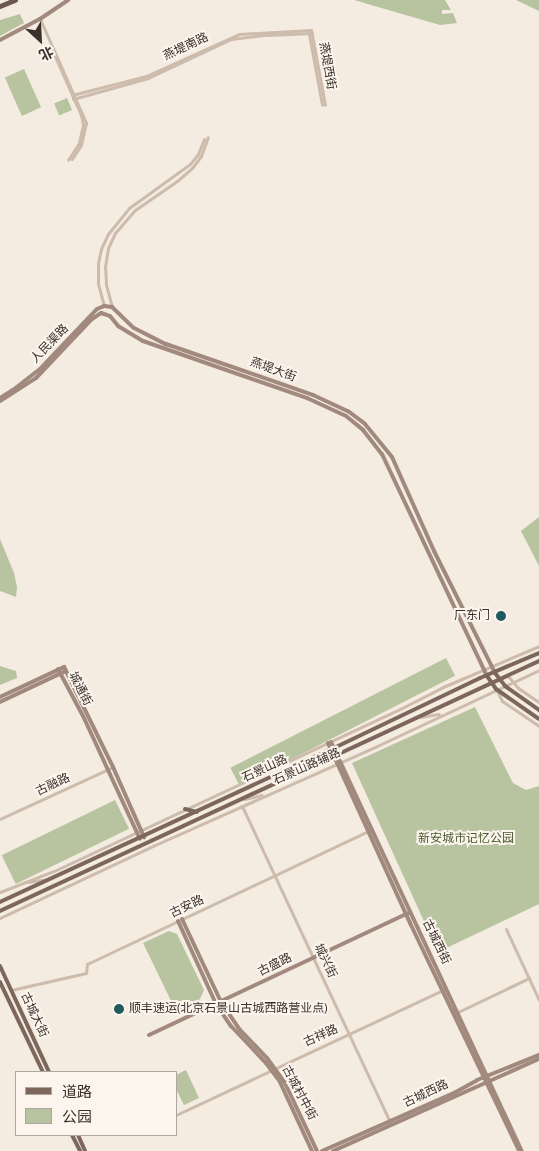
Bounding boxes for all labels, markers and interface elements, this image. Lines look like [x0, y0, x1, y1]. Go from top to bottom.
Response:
north arrow [15, 15, 65, 65]
street label: 燕堤南路 [161, 30, 211, 64]
street label: 燕堤西街 [316, 41, 338, 91]
text: 北 [36, 42, 56, 65]
street label: 人民渠路 [28, 322, 72, 366]
street label: 燕堤大街 [248, 355, 298, 385]
place label: 厂东门 [454, 609, 490, 623]
marker: 厂东门 [494, 609, 508, 623]
street label: 城通街 [65, 670, 95, 708]
street label: 石景山路辅路 [271, 746, 343, 788]
street label: 石景山路 [240, 752, 290, 786]
street label: 古融路 [34, 771, 72, 799]
park label: 新安城市记忆公园 [418, 832, 514, 846]
street label: 古安路 [168, 893, 206, 921]
street label: 古城西街 [419, 917, 453, 967]
street label: 城兴街 [311, 942, 339, 980]
street label: 古盛路 [256, 951, 294, 979]
street label: 古城大街 [17, 990, 51, 1040]
place label: 顺丰速运(北京石景山古城西路营业点) [129, 1002, 328, 1016]
marker: 顺丰速运(北京石景山古城西路营业点) [113, 1003, 125, 1015]
street label: 古祥路 [302, 1022, 340, 1050]
street label: 古城村中街 [279, 1063, 319, 1123]
legend [15, 1071, 178, 1136]
street label: 古城西路 [401, 1077, 451, 1111]
text: 道路 [62, 1081, 92, 1102]
text: 公园 [62, 1106, 92, 1127]

